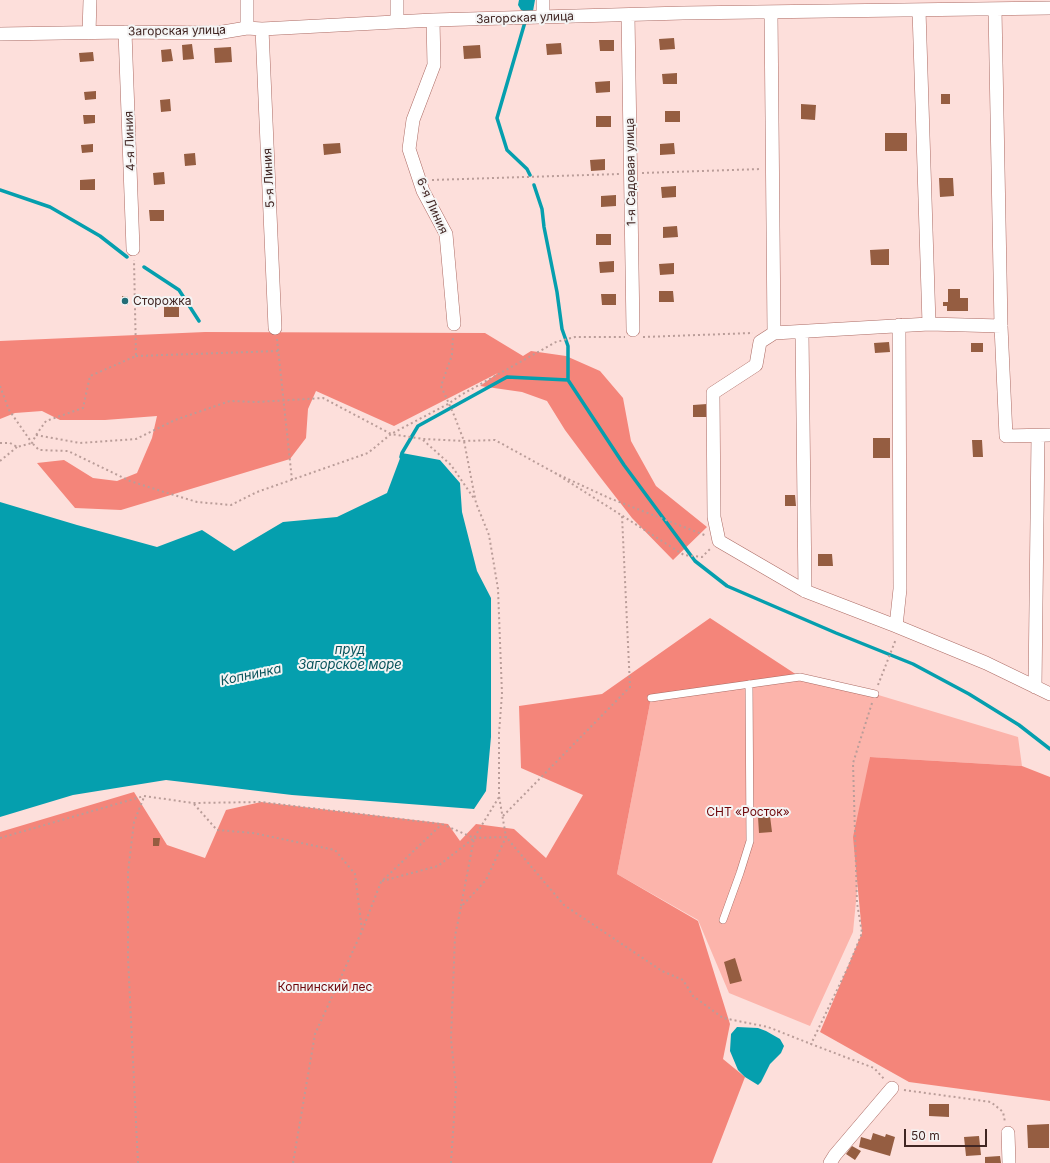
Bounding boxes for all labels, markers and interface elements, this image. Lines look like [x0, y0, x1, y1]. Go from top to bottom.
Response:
street label: Загорская улица [476, 9, 574, 27]
street label: Загорская улица [128, 23, 226, 39]
street label: 4-я Линия [122, 111, 138, 171]
street label: 1-я Садовая улица [623, 118, 639, 226]
street label: 5-я Линия [260, 148, 278, 208]
street label: 6-я Линия [413, 176, 451, 236]
place label: Сторожка [133, 294, 192, 308]
marker: Сторожка [120, 296, 130, 306]
water label: пруд Загорское море [298, 642, 402, 673]
water label: Копнинка [219, 661, 283, 689]
park label: СНТ «Росток» [706, 805, 790, 819]
park label: Копнинский лес [278, 980, 372, 994]
scale bar [906, 1121, 989, 1147]
text: 50 m [911, 1128, 940, 1143]

